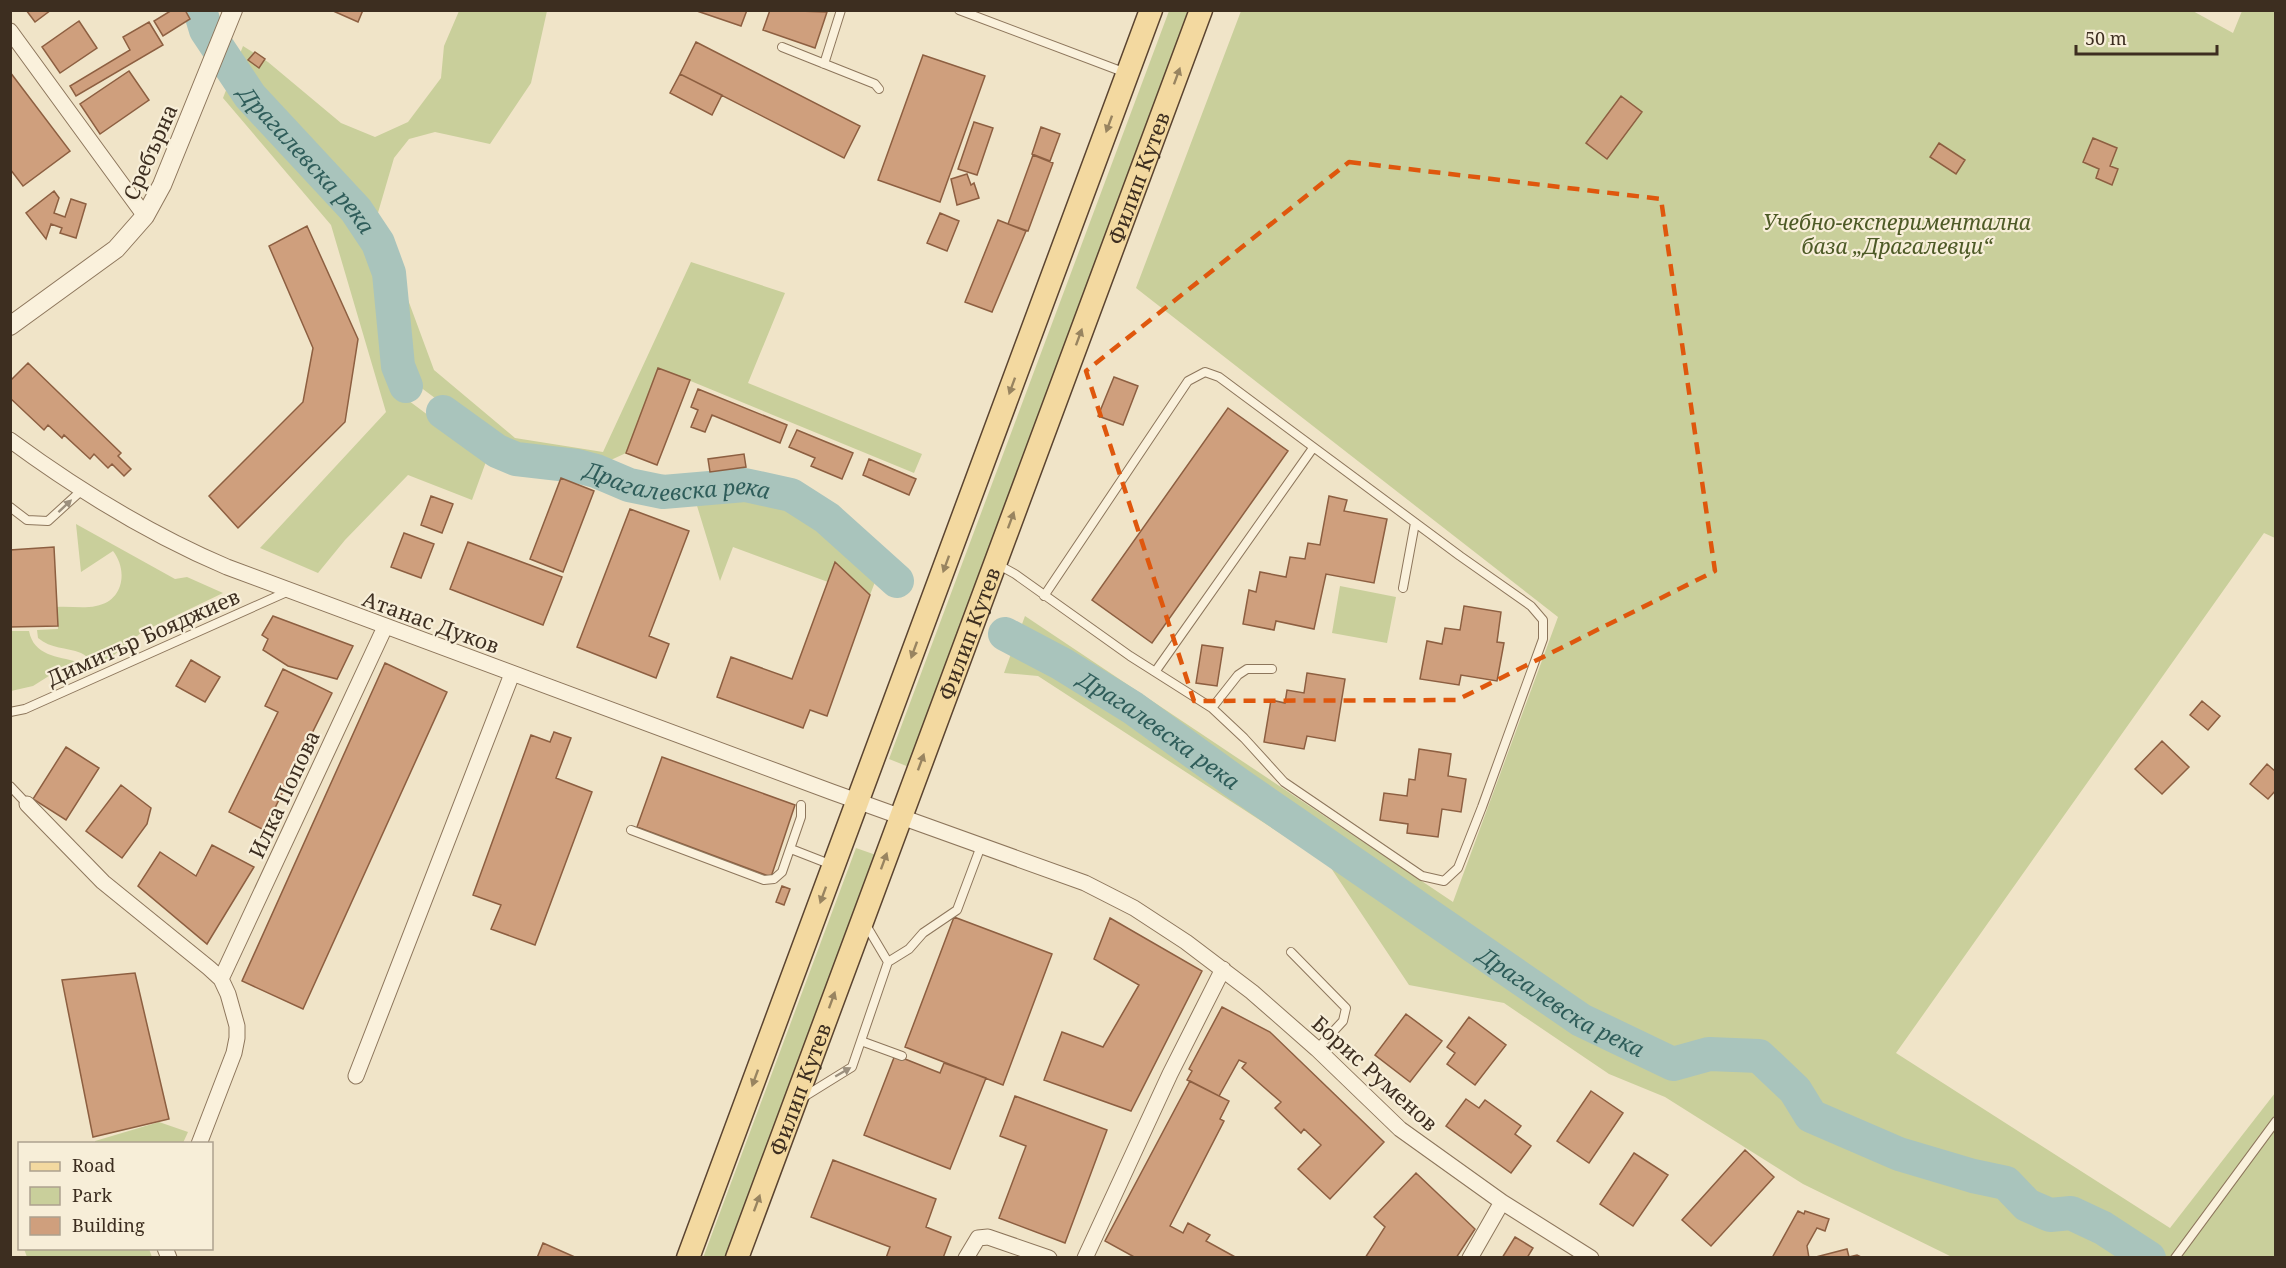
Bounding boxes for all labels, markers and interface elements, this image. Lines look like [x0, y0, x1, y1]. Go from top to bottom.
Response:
scale bar [2076, 18, 2217, 56]
text: 50 m [2085, 26, 2127, 50]
one-way arrow [1172, 67, 1182, 85]
water label: Драгалевска река [231, 78, 383, 239]
street label: Сребърна [116, 100, 184, 204]
street label: Филип Кутев [1101, 108, 1176, 248]
one-way arrow [1104, 116, 1114, 134]
park label: Учебно-експериментална база „Драгалевци“ [1763, 208, 2031, 260]
one-way arrow [1075, 328, 1085, 346]
one-way arrow [1007, 377, 1016, 395]
water label: Драгалевска река [579, 453, 774, 507]
one-way arrow [57, 500, 72, 513]
one-way arrow [1007, 511, 1016, 529]
one-way arrow [940, 556, 950, 574]
street label: Филип Кутев [932, 564, 1007, 704]
street label: Димитър Бояджиев [42, 582, 244, 692]
street label: Атанас Дуков [359, 584, 503, 660]
one-way arrow [908, 642, 918, 660]
water label: Драгалевска река [1072, 662, 1247, 796]
street label: Илка Попова [242, 726, 326, 862]
one-way arrow [917, 753, 927, 771]
one-way arrow [880, 852, 890, 870]
one-way arrow [817, 887, 827, 905]
water label: Драгалевска река [1471, 938, 1650, 1063]
one-way arrow [828, 991, 838, 1009]
street label: Борис Руменов [1306, 1009, 1444, 1137]
street label: Филип Кутев [762, 1019, 837, 1160]
one-way arrow [835, 1067, 852, 1077]
one-way arrow [750, 1069, 759, 1087]
legend [18, 1142, 213, 1250]
text: Road [72, 1153, 115, 1177]
text: Park [72, 1183, 112, 1207]
one-way arrow [753, 1194, 762, 1212]
text: Building [72, 1213, 145, 1237]

